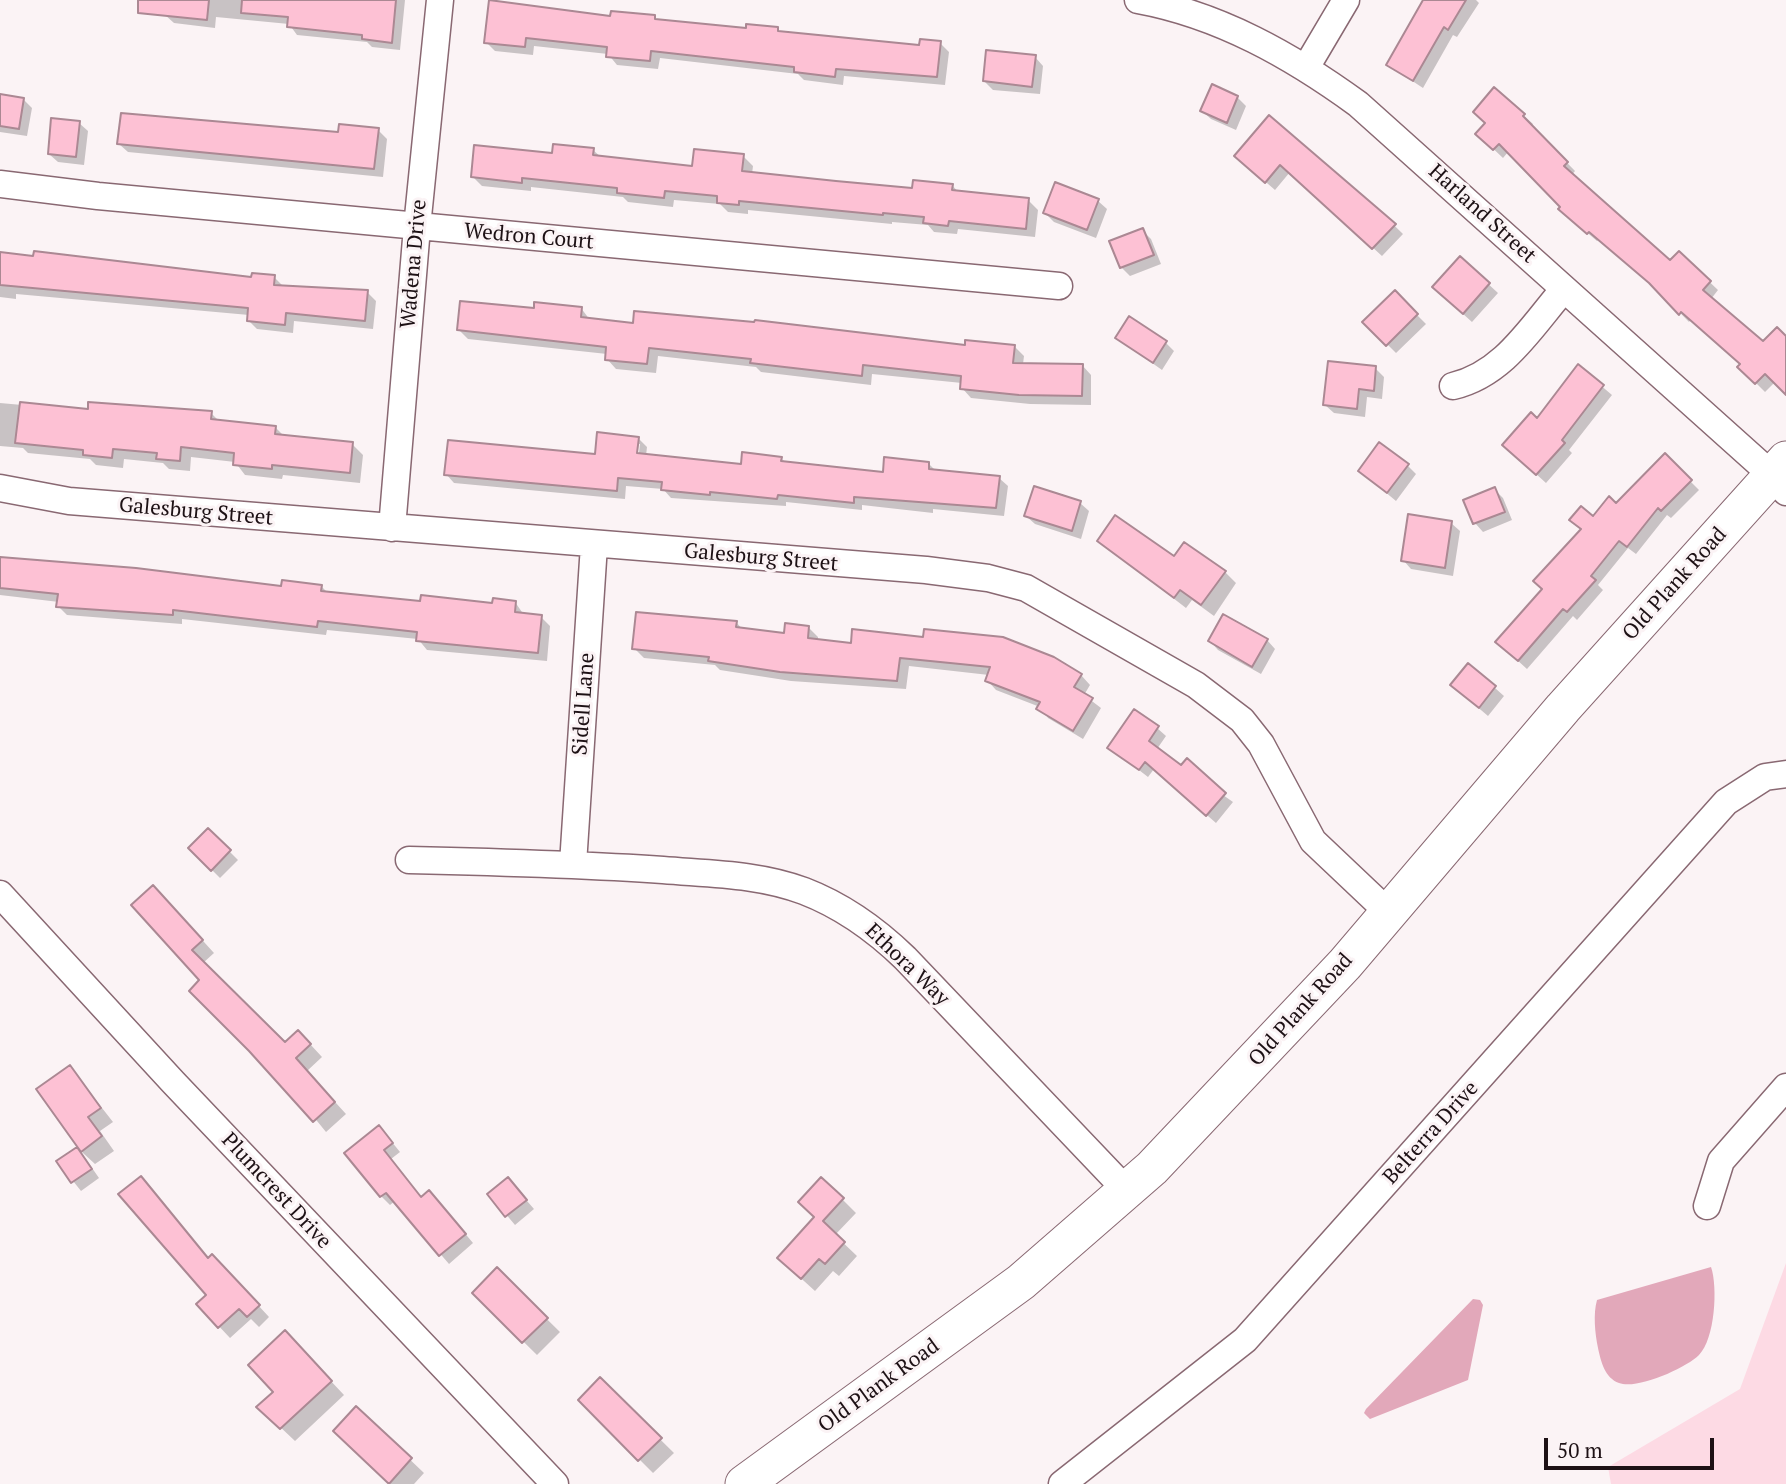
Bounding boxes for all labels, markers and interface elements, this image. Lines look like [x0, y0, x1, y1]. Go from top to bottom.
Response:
street label: Harland Street [1423, 159, 1541, 269]
street label: Wadena Drive [396, 198, 432, 330]
street label: Wedron Court [463, 219, 595, 255]
street label: Galesburg Street [118, 493, 274, 531]
street label: Old Plank Road [1618, 522, 1732, 646]
street label: Galesburg Street [683, 539, 839, 577]
street label: Sidell Lane [568, 652, 600, 756]
street label: Ethora Way [860, 919, 954, 1011]
street label: Old Plank Road [1244, 948, 1358, 1072]
street label: Belterra Drive [1378, 1076, 1484, 1190]
street label: Plumcrest Drive [216, 1128, 336, 1254]
street label: Old Plank Road [814, 1334, 944, 1438]
scale bar [1548, 1424, 1718, 1468]
text: 50 m [1557, 1436, 1603, 1464]

